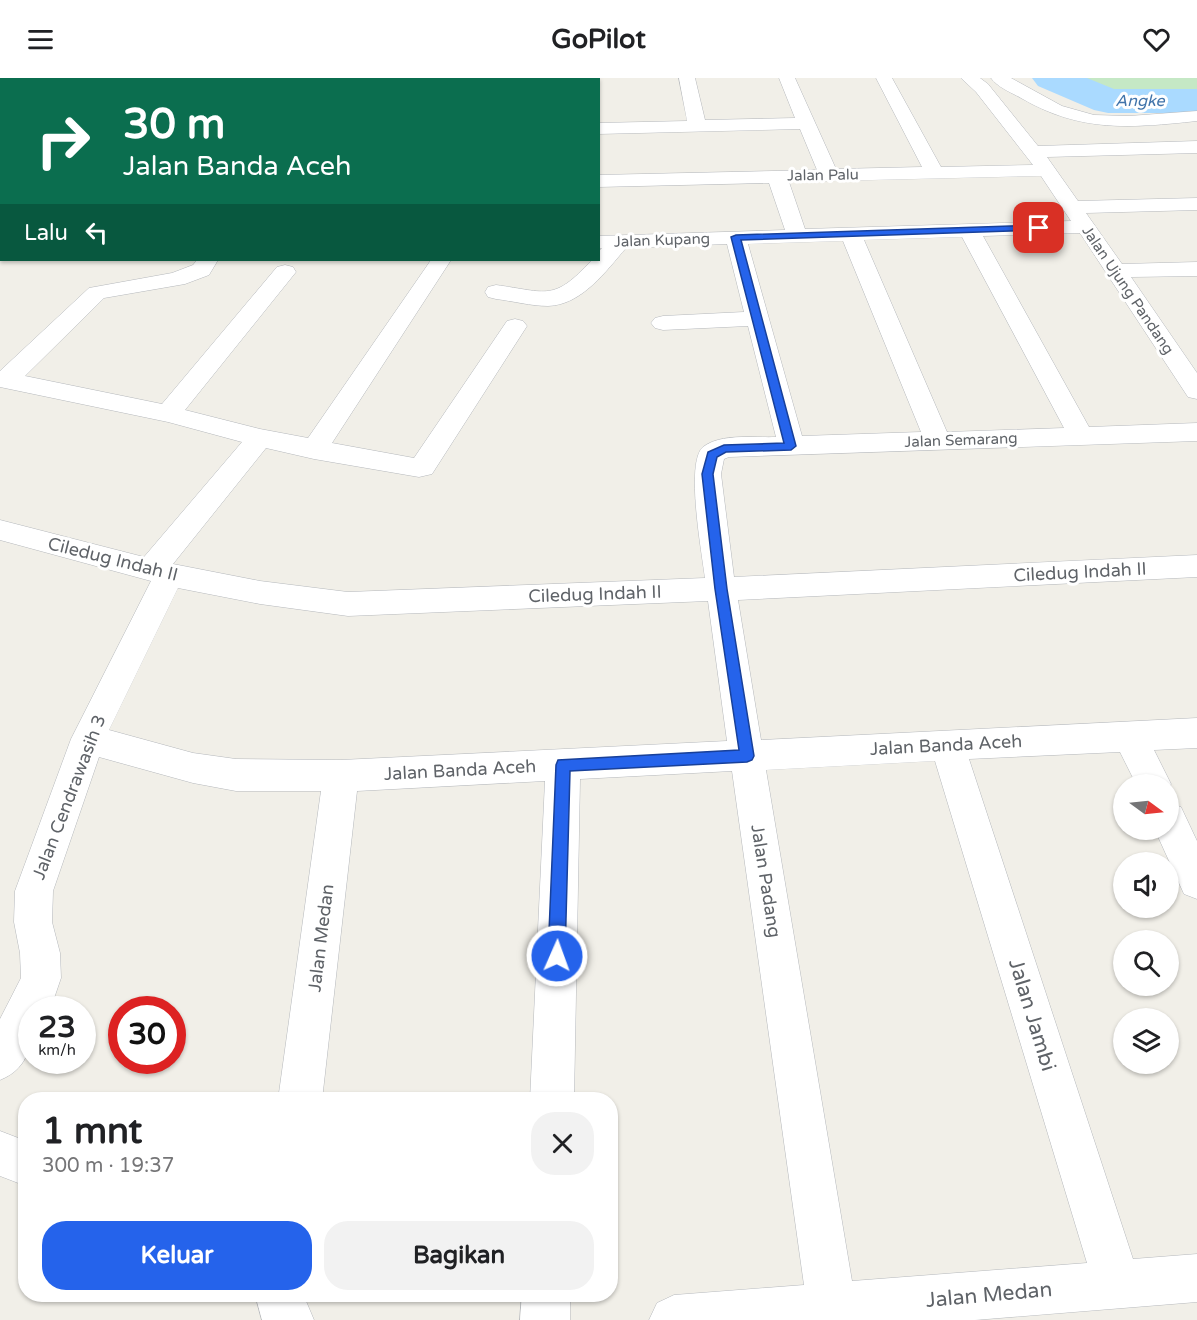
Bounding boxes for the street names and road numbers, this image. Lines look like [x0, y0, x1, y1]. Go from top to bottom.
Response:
street label: Jalan Palu [787, 165, 859, 185]
street label: Jalan Ujung Pandang [1078, 222, 1178, 358]
street label: Jalan Kupang [614, 229, 710, 251]
street label: Jalan Semarang [904, 429, 1018, 451]
street label: Ciledug Indah II [46, 532, 180, 586]
street label: Ciledug Indah II [1013, 558, 1147, 586]
street label: Ciledug Indah II [528, 581, 662, 607]
street label: Jalan Cendrawasih 3 [27, 712, 111, 882]
street label: Jalan Banda Aceh [869, 730, 1023, 760]
street label: Jalan Banda Aceh [383, 755, 537, 785]
street label: Jalan Padang [746, 823, 786, 939]
street label: Jalan Medan [303, 883, 339, 993]
street label: Jalan Jambi [1003, 956, 1061, 1074]
street label: Jalan Medan [925, 1277, 1053, 1313]

